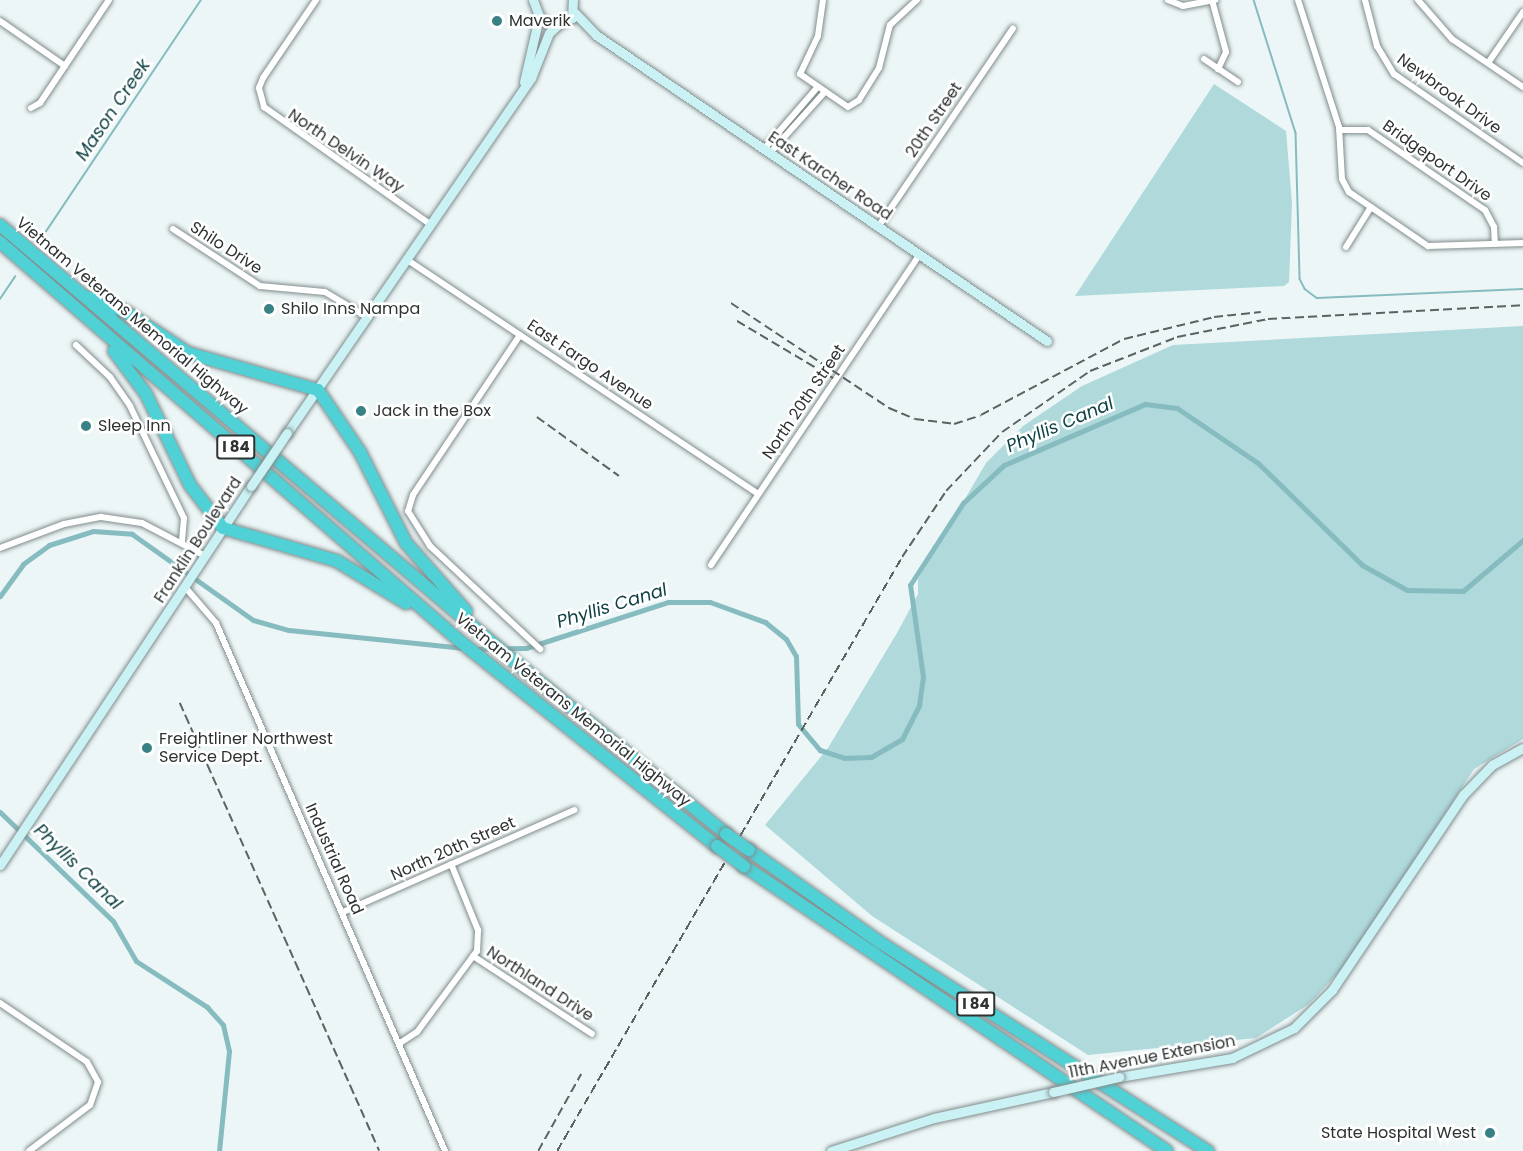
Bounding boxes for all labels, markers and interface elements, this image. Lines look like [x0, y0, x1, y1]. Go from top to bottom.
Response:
place label: Maverik [509, 11, 571, 31]
marker: Maverik [490, 14, 504, 28]
street label: Newbrook Drive [1393, 50, 1505, 138]
water label: Mason Creek [71, 55, 155, 165]
street label: 20th Street [902, 79, 966, 161]
street label: North Delvin Way [284, 105, 408, 197]
street label: Bridgeport Drive [1379, 116, 1495, 206]
street label: East Karcher Road [764, 127, 896, 225]
street label: Vietnam Veterans Memorial Highway [12, 213, 252, 419]
street label: Shilo Drive [186, 218, 266, 278]
place label: Shilo Inns Nampa [281, 299, 420, 319]
marker: Shilo Inns Nampa [262, 302, 276, 316]
street label: East Fargo Avenue [523, 316, 657, 414]
street label: North 20th Street [759, 341, 849, 463]
water label: Phyllis Canal [1003, 393, 1117, 457]
place label: Jack in the Box [373, 401, 491, 421]
marker: Jack in the Box [354, 404, 368, 418]
place label: Sleep Inn [98, 416, 171, 436]
marker: Sleep Inn [79, 419, 93, 433]
road number: I 84 [215, 435, 257, 459]
street label: Franklin Boulevard [150, 473, 246, 607]
water label: Phyllis Canal [554, 579, 670, 633]
street label: Vietnam Veterans Memorial Highway [452, 609, 694, 811]
place label: Freightliner Northwest Service Dept. [159, 729, 333, 767]
marker: Freightliner Northwest Service Dept. [140, 741, 154, 755]
street label: Industrial Road [301, 800, 367, 918]
street label: North 20th Street [388, 813, 518, 885]
water label: Phyllis Canal [29, 820, 127, 914]
street label: Northland Drive [483, 942, 597, 1026]
road number: I 84 [955, 992, 997, 1016]
street label: 11th Avenue Extension [1067, 1031, 1237, 1083]
place label: State Hospital West [1321, 1123, 1476, 1143]
marker: State Hospital West [1481, 1124, 1499, 1142]

